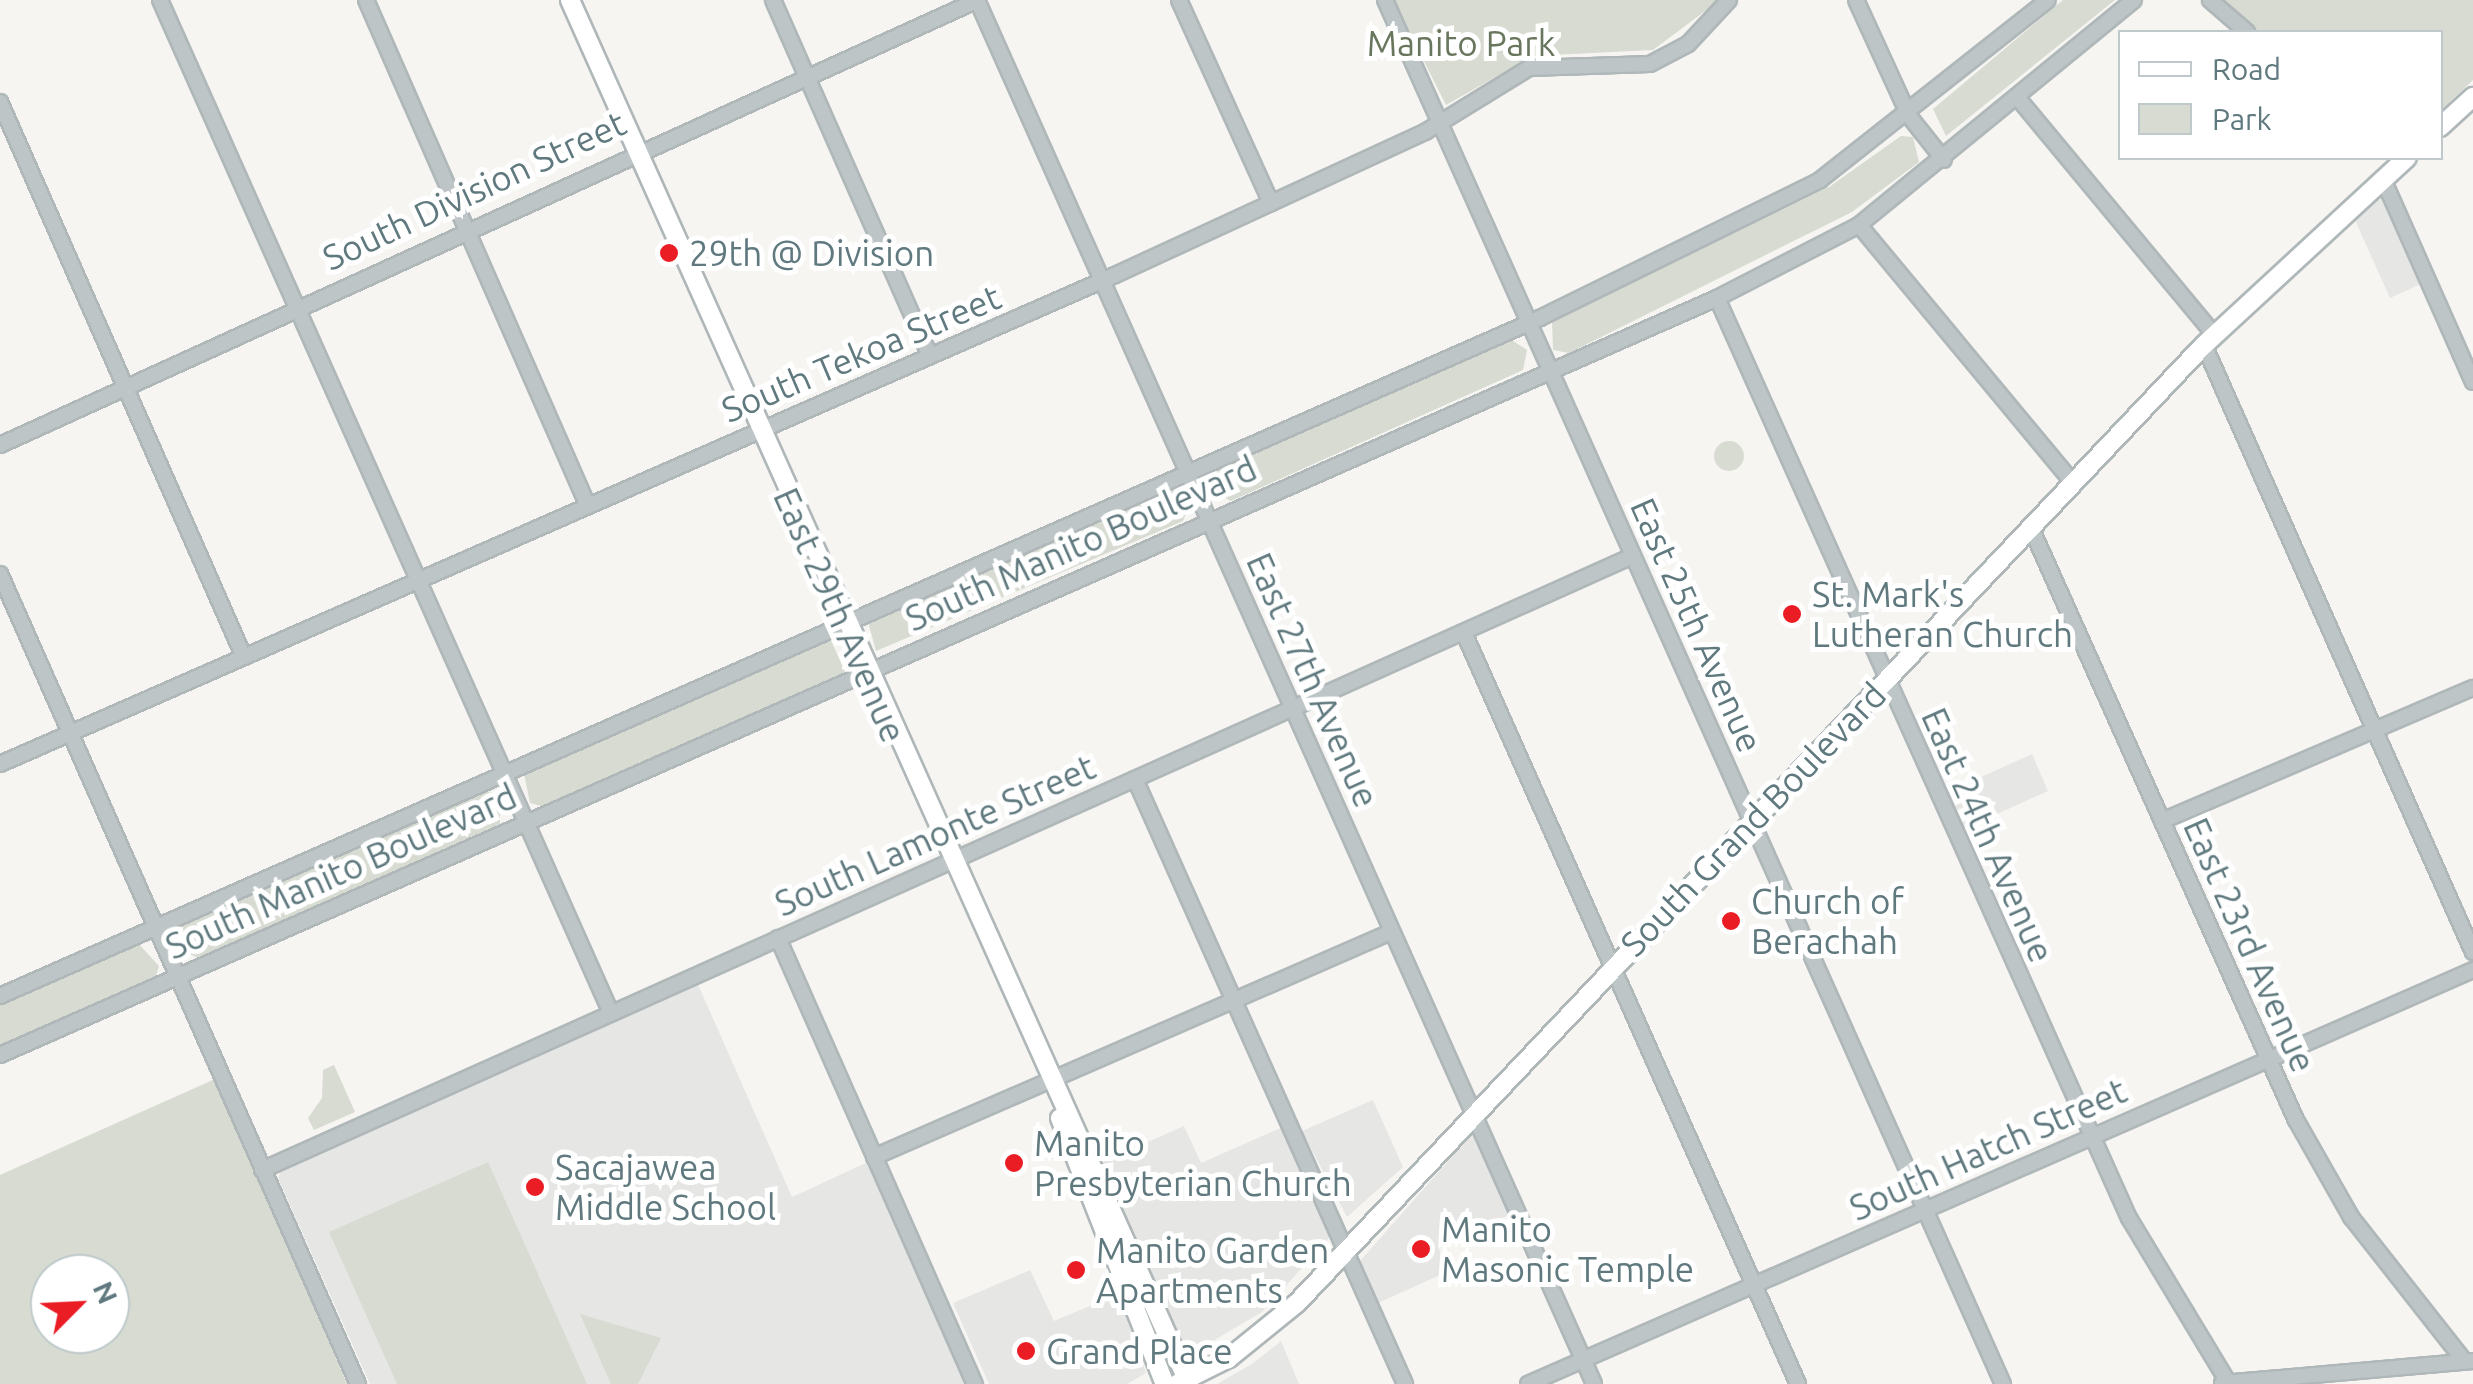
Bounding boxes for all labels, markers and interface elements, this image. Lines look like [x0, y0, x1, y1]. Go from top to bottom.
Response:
park label: Manito Park [1367, 22, 1555, 64]
legend [2118, 30, 2443, 160]
text: Road [2212, 52, 2281, 86]
street label: South Division Street [316, 101, 632, 279]
text: Park [2212, 102, 2272, 136]
place label: 29th @ Division [689, 232, 934, 274]
marker: 29th @ Division [658, 242, 680, 264]
street label: South Tekoa Street [715, 275, 1007, 431]
street label: South Manito Boulevard [899, 447, 1263, 639]
street label: East 29th Avenue [765, 481, 915, 749]
street label: East 25th Avenue [1622, 491, 1772, 759]
street label: East 27th Avenue [1238, 546, 1388, 814]
place label: St. Mark's Lutheran Church [1812, 573, 2073, 655]
marker: St. Mark's Lutheran Church [1781, 603, 1803, 625]
street label: South Grand Boulevard [1612, 674, 1894, 964]
street label: East 24th Avenue [1913, 701, 2063, 969]
street label: South Lamonte Street [769, 745, 1101, 925]
street label: South Manito Boulevard [159, 775, 523, 967]
street label: East 23rd Avenue [2175, 811, 2325, 1079]
place label: Church of Berachah [1751, 880, 1904, 962]
marker: Church of Berachah [1720, 910, 1742, 932]
street label: South Hatch Street [1843, 1069, 2133, 1229]
place label: Manito Presbyterian Church [1034, 1122, 1352, 1204]
place label: Sacajawea Middle School [555, 1146, 776, 1228]
marker: Manito Presbyterian Church [1003, 1152, 1025, 1174]
marker: Sacajawea Middle School [524, 1176, 546, 1198]
place label: Manito Masonic Temple [1441, 1208, 1694, 1290]
place label: Manito Garden Apartments [1096, 1229, 1329, 1311]
marker: Manito Masonic Temple [1410, 1238, 1432, 1260]
north arrow [30, 1254, 130, 1354]
marker: Manito Garden Apartments [1065, 1259, 1087, 1281]
text: N [88, 1277, 124, 1308]
place label: Grand Place [1046, 1330, 1233, 1372]
marker: Grand Place [1015, 1340, 1037, 1362]

